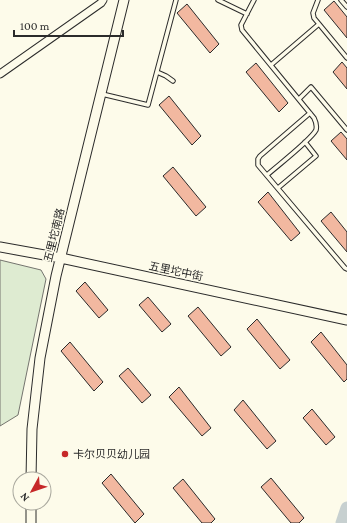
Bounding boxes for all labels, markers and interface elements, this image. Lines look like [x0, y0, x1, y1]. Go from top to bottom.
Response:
scale bar [14, 12, 123, 38]
text: 100 m [20, 19, 50, 33]
street label: 五里坨南路 [42, 207, 66, 263]
street label: 五里坨中街 [148, 259, 204, 283]
place label: 卡尔贝贝幼儿园 [73, 448, 150, 460]
marker: 卡尔贝贝幼儿园 [60, 449, 70, 459]
north arrow [12, 471, 52, 511]
text: N [17, 490, 31, 504]

